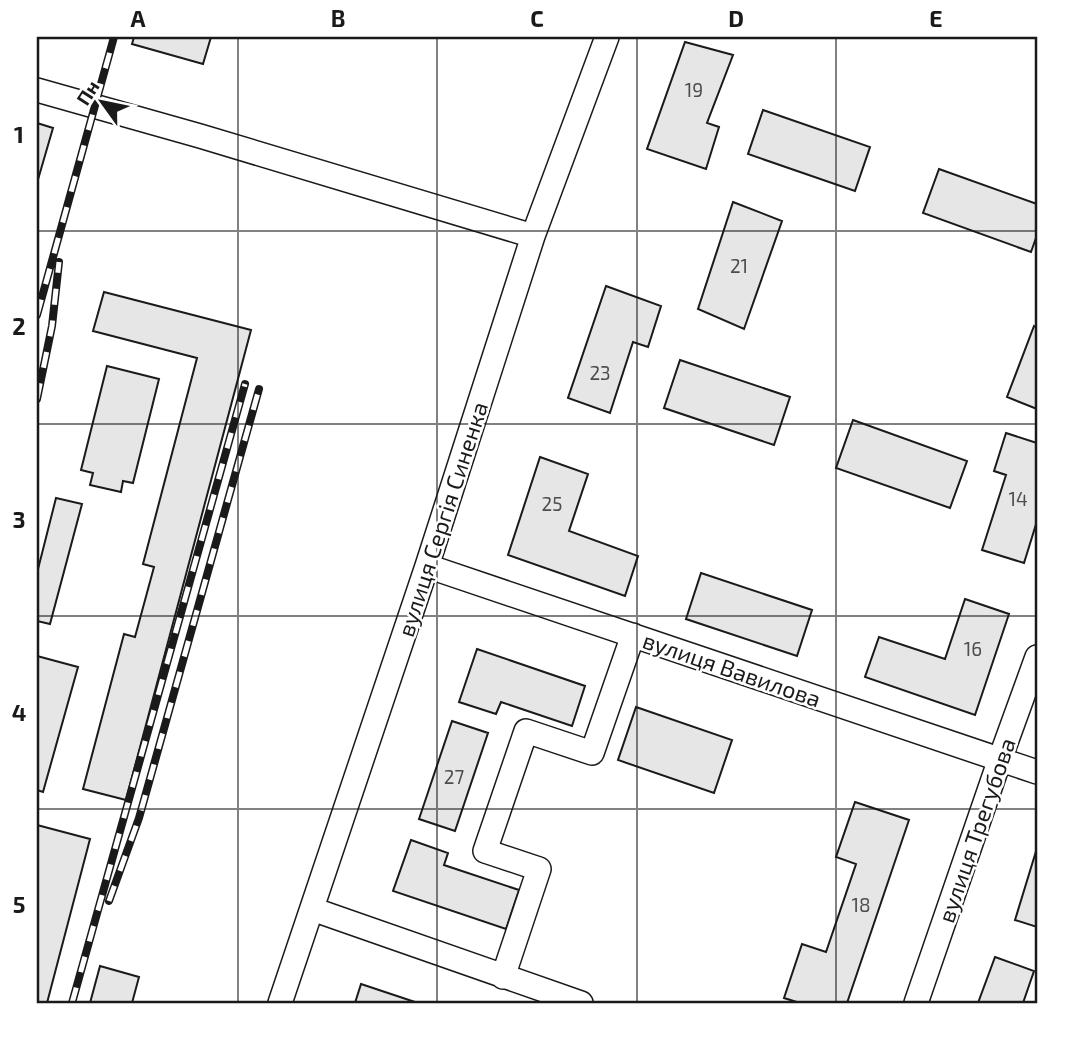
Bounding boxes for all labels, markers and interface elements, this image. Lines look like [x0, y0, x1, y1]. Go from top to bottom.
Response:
text: A [130, 4, 146, 32]
text: B [331, 4, 345, 32]
text: C [530, 4, 544, 32]
text: D [728, 4, 744, 32]
text: E [929, 4, 943, 32]
north arrow [66, 66, 136, 136]
text: Пн [71, 76, 104, 109]
house number: 19 [685, 78, 703, 101]
text: 1 [14, 120, 24, 148]
house number: 21 [730, 254, 748, 277]
text: 2 [12, 312, 26, 340]
house number: 23 [589, 361, 611, 384]
street label: вулиця Сергія Синенка [391, 398, 494, 640]
house number: 14 [1008, 487, 1028, 510]
house number: 25 [542, 492, 562, 515]
text: 3 [12, 505, 26, 533]
street label: вулиця Вавилова [639, 625, 825, 714]
house number: 16 [964, 637, 982, 660]
text: 4 [12, 698, 26, 726]
street label: вулиця Трегубова [931, 734, 1022, 926]
house number: 27 [444, 765, 464, 788]
text: 5 [13, 890, 25, 918]
house number: 18 [851, 893, 871, 916]

